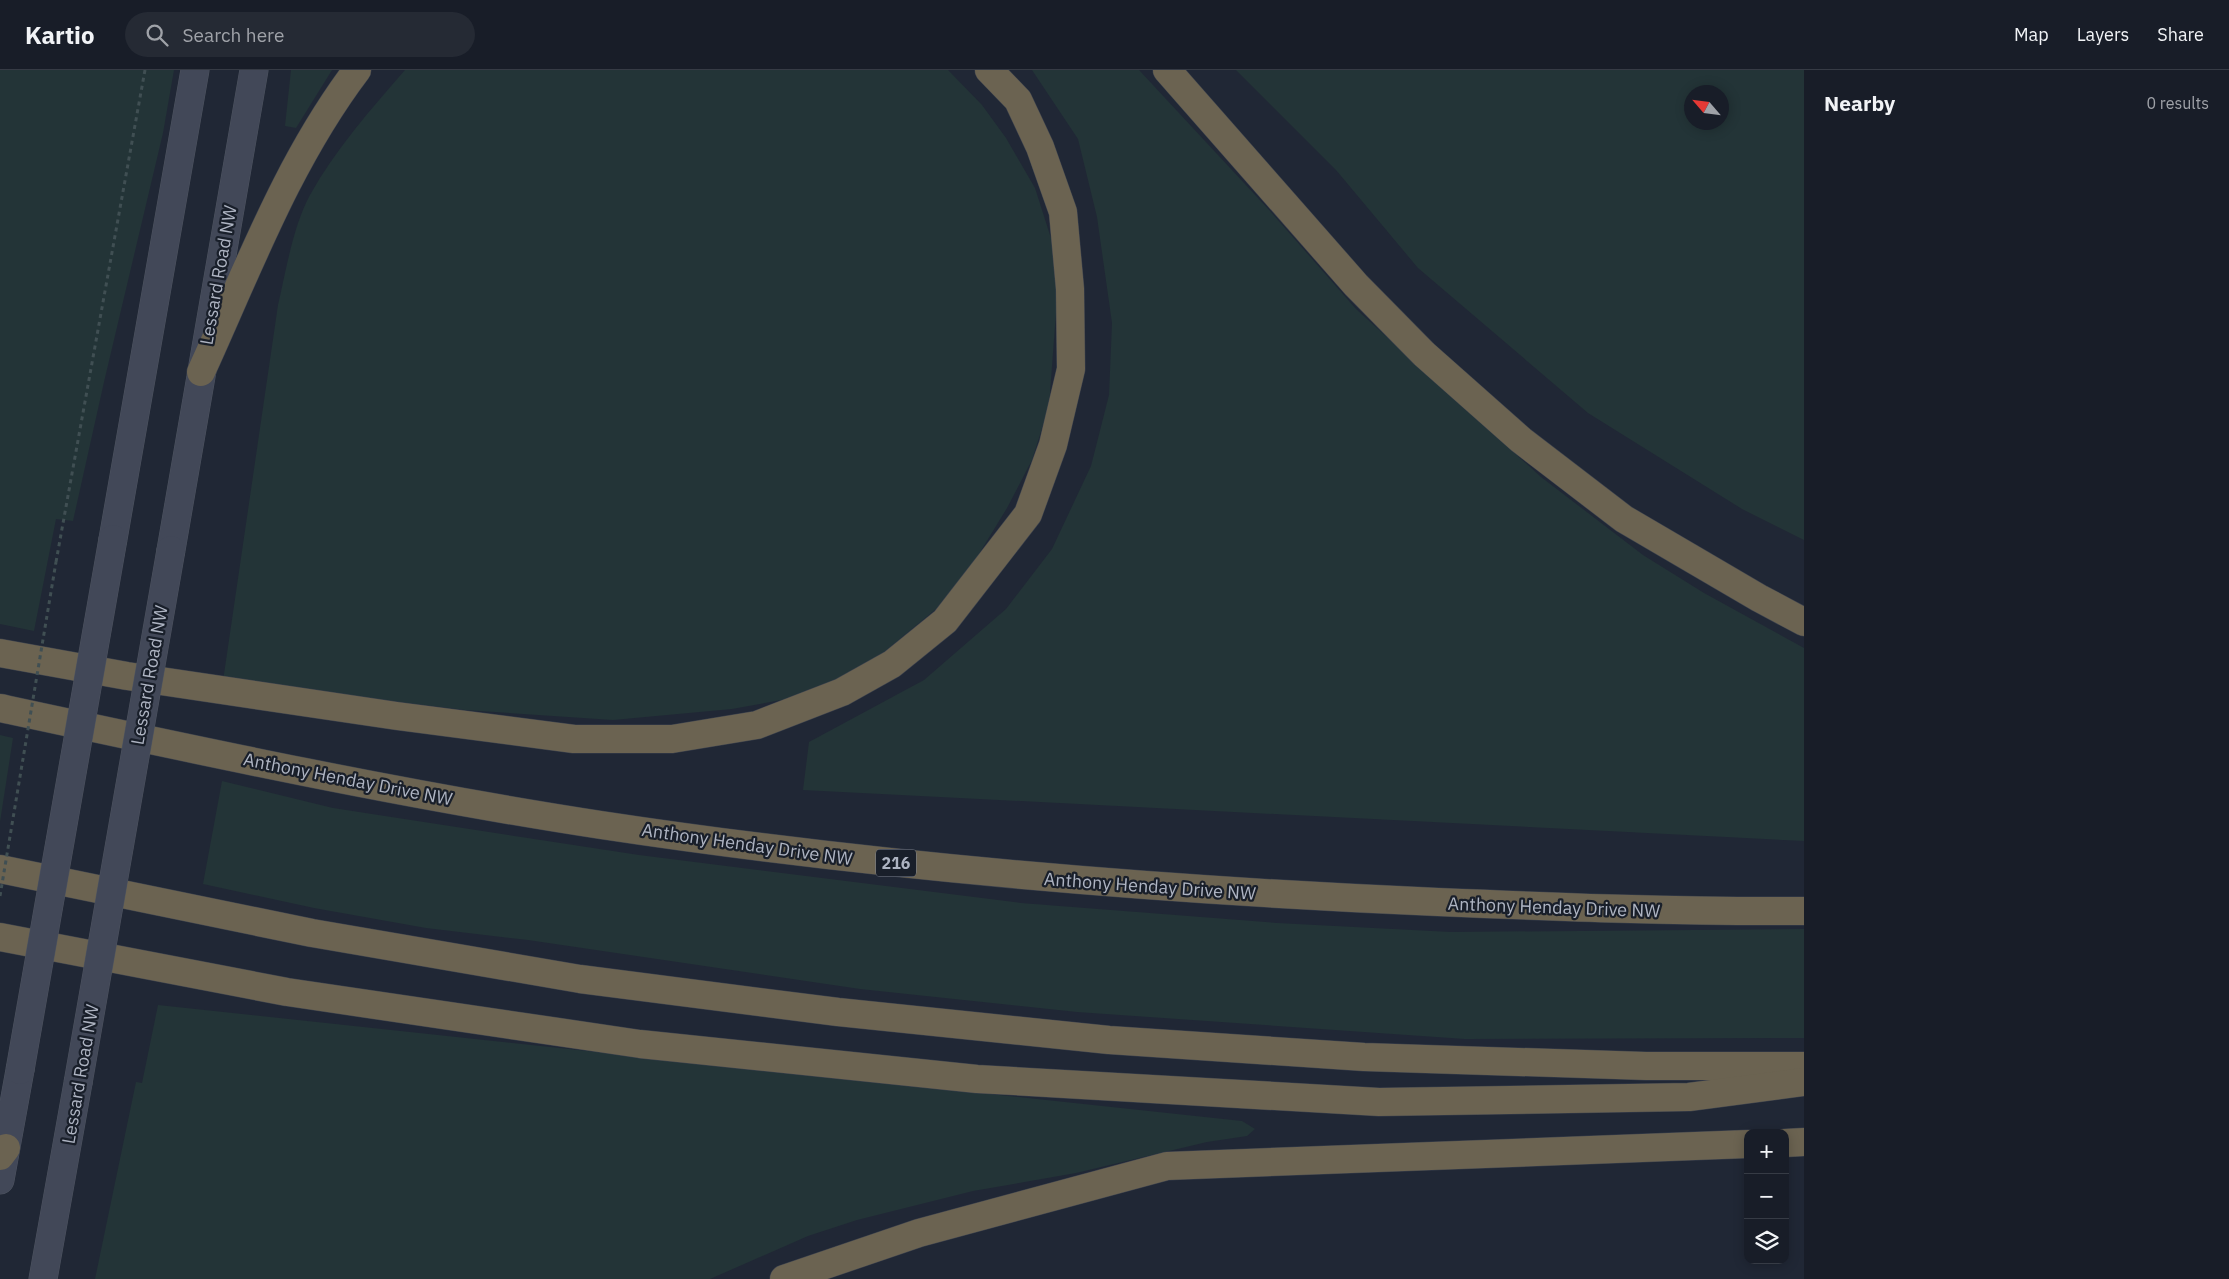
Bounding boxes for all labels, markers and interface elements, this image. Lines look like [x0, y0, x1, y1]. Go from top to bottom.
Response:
search box [125, 12, 475, 57]
text: Kartio [25, 19, 95, 51]
icon: search [143, 21, 171, 49]
text: Search here [183, 23, 284, 47]
text: Map [2014, 23, 2049, 46]
text: Layers [2077, 23, 2129, 46]
text: Share [2157, 23, 2204, 46]
north arrow [1684, 85, 1729, 130]
text: Nearby [1824, 89, 1895, 117]
text: 0 results [2146, 93, 2209, 113]
street label: Lessard Road NW [194, 203, 242, 347]
street label: Lessard Road NW [125, 603, 173, 747]
street label: Anthony Henday Drive NW [242, 747, 454, 811]
street label: Anthony Henday Drive NW [640, 818, 854, 870]
road number: 216 [876, 850, 916, 876]
street label: Anthony Henday Drive NW [1043, 867, 1257, 905]
street label: Anthony Henday Drive NW [1447, 892, 1661, 922]
street label: Lessard Road NW [56, 1002, 104, 1146]
map controls [1744, 1129, 1789, 1264]
button: + [1744, 1129, 1789, 1174]
button: − [1744, 1174, 1789, 1219]
button: layers [1744, 1219, 1789, 1264]

